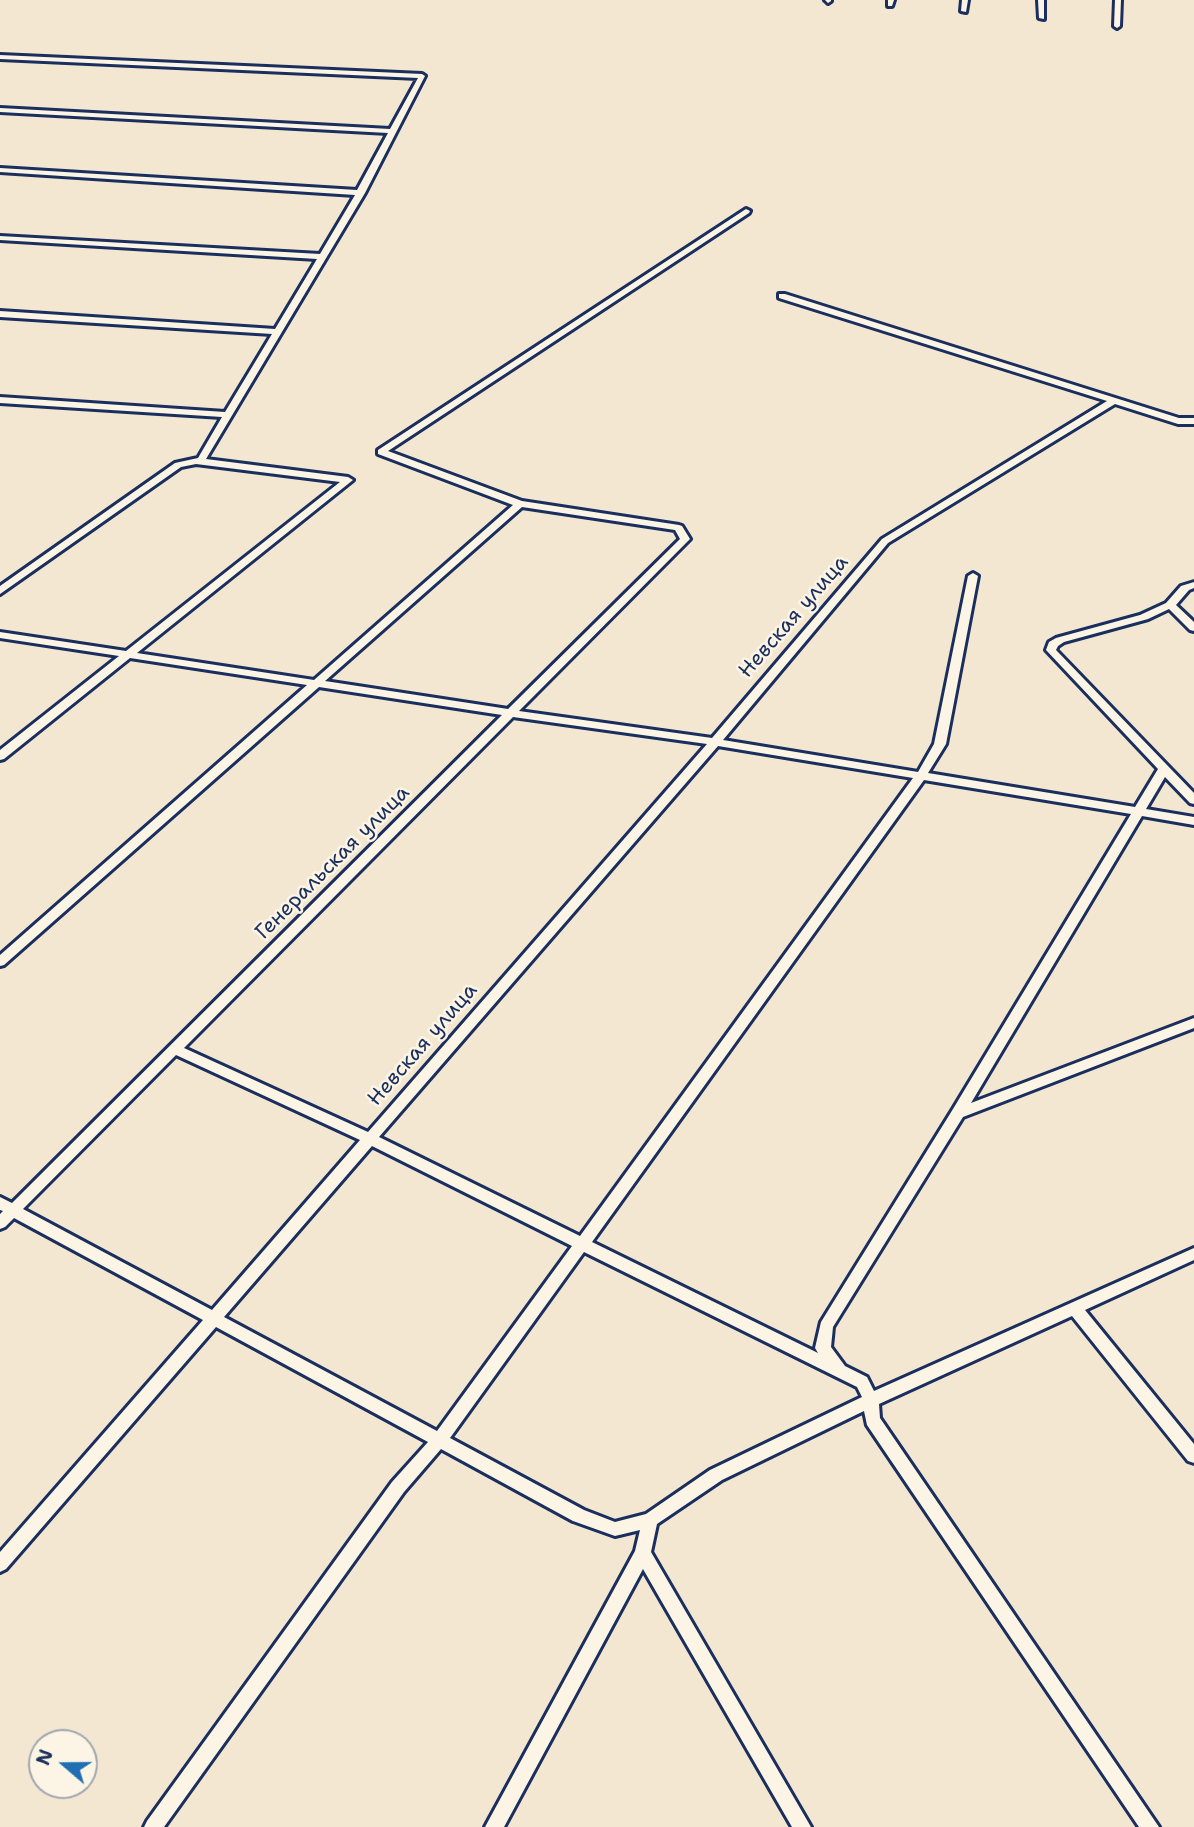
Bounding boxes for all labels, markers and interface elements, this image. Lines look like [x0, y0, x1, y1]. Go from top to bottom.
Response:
street label: Невская улица [734, 551, 854, 683]
street label: Генеральская улица [251, 781, 415, 945]
street label: Невская улица [363, 979, 483, 1111]
north arrow [28, 1729, 98, 1799]
text: N [30, 1746, 59, 1769]

